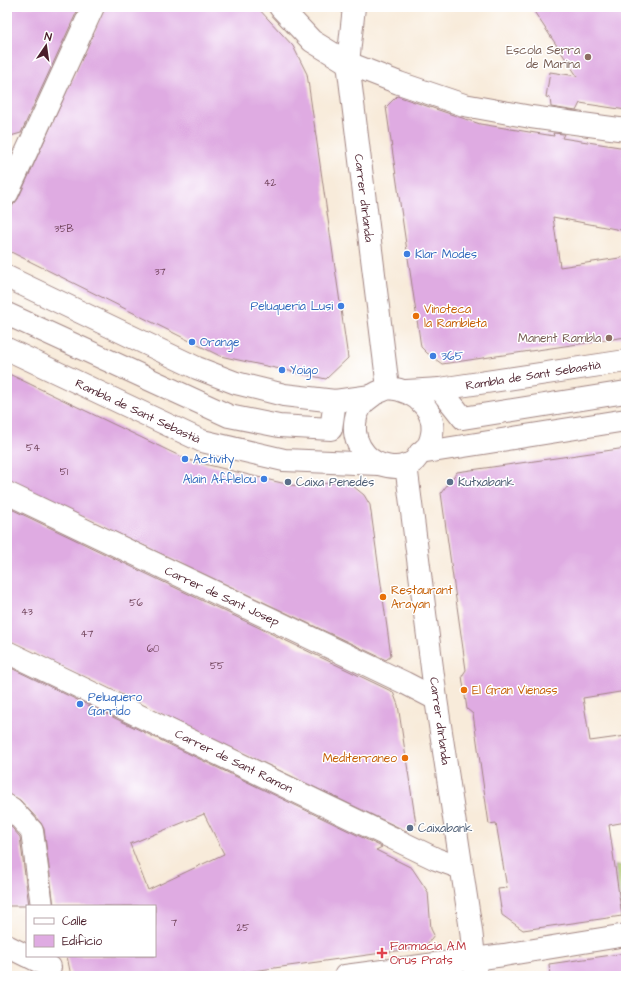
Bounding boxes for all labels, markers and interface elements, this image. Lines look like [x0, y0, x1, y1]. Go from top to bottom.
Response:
north arrow [26, 26, 66, 66]
text: N [43, 29, 53, 45]
place label: Escola Serra de Marina [506, 42, 580, 73]
marker: Escola Serra de Marina [583, 52, 593, 62]
street label: Carrer d'Irlanda [350, 153, 377, 243]
house number: 42 [264, 176, 277, 190]
house number: 35B [54, 222, 74, 236]
place label: Klar Modes [415, 246, 477, 263]
marker: Klar Modes [402, 249, 412, 259]
house number: 37 [154, 265, 166, 279]
place label: Peluquería Lusi [251, 298, 333, 315]
marker: Peluquería Lusi [336, 301, 346, 311]
place label: Vinoteca la Rambleta [424, 301, 487, 332]
marker: Vinoteca la Rambleta [411, 311, 421, 321]
place label: Manent Rambla [518, 330, 601, 347]
marker: Manent Rambla [604, 333, 614, 343]
place label: Orange [200, 334, 240, 352]
marker: Orange [187, 337, 197, 347]
place label: 365 [441, 348, 464, 365]
marker: 365 [428, 351, 438, 361]
street label: Rambla de Sant Sebastià [464, 356, 602, 395]
place label: Yoigo [290, 362, 318, 380]
marker: Yoigo [277, 365, 287, 375]
street label: Rambla de Sant Sebastià [72, 375, 203, 448]
house number: 54 [26, 441, 40, 455]
place label: Activity [193, 451, 235, 469]
marker: Activity [180, 454, 190, 464]
house number: 51 [60, 465, 69, 479]
place label: Alain Afflelou [183, 471, 256, 488]
marker: Alain Afflelou [259, 474, 269, 484]
place label: Caixa Penedés [296, 474, 374, 491]
place label: Kutxabank [458, 474, 515, 491]
marker: Caixa Penedés [283, 477, 293, 487]
marker: Kutxabank [445, 477, 455, 487]
street label: Carrer de Sant Josep [162, 562, 282, 631]
place label: Restaurant Arayan [391, 582, 453, 614]
marker: Restaurant Arayan [378, 592, 388, 602]
house number: 56 [129, 596, 143, 610]
house number: 43 [21, 605, 33, 619]
house number: 47 [81, 627, 93, 641]
house number: 60 [147, 642, 159, 656]
house number: 55 [210, 659, 224, 673]
street label: Carrer d'Irlanda [425, 676, 454, 766]
place label: El Gran Vienass [472, 682, 558, 699]
marker: El Gran Vienass [459, 685, 469, 695]
place label: Peluquero Garrido [88, 689, 142, 720]
marker: Peluquero Garrido [75, 699, 85, 709]
street label: Carrer de Sant Ramon [172, 725, 296, 797]
place label: Mediterraneo [323, 750, 397, 767]
marker: Mediterraneo [400, 753, 410, 763]
place label: Caixabank [418, 820, 473, 837]
marker: Caixabank [405, 823, 415, 833]
legend [26, 905, 156, 957]
text: Calle [62, 913, 87, 930]
house number: 7 [171, 916, 177, 930]
house number: 25 [237, 921, 249, 935]
text: Edificio [62, 933, 102, 950]
place label: Farmacia A.M Orus Prats [390, 938, 466, 969]
marker: Farmacia A.M Orus Prats [377, 948, 387, 958]

